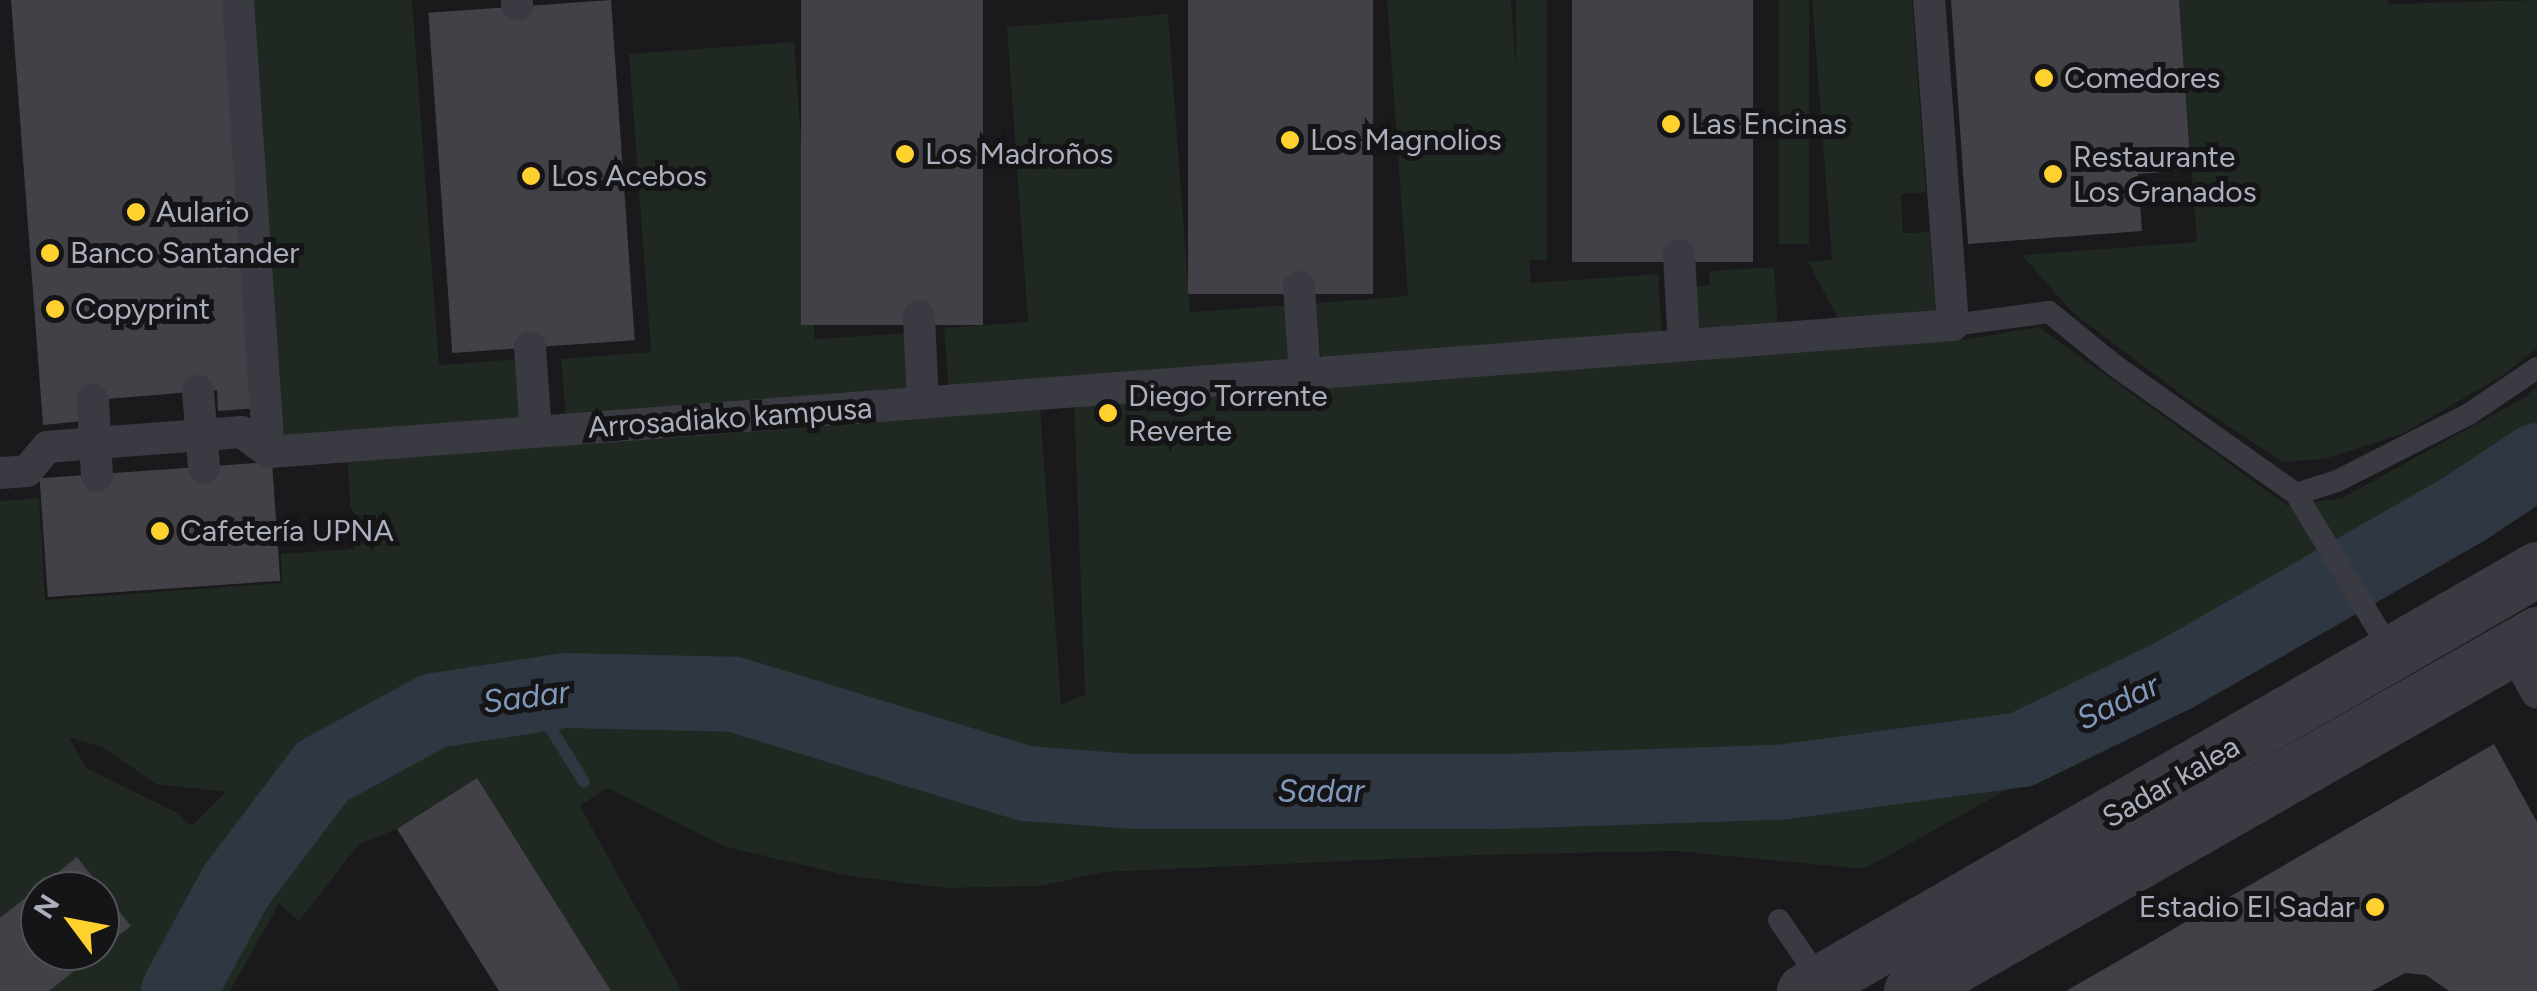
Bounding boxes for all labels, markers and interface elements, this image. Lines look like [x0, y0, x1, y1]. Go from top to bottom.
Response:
place label: Comedores [2064, 60, 2220, 96]
marker: Comedores [2033, 67, 2055, 89]
place label: Las Encinas [1691, 106, 1847, 142]
marker: Las Encinas [1660, 113, 1682, 135]
place label: Los Magnolios [1310, 122, 1502, 158]
marker: Los Magnolios [1279, 129, 1301, 151]
place label: Los Madroños [925, 136, 1113, 172]
place label: Restaurante Los Granados [2073, 139, 2257, 210]
marker: Los Madroños [894, 143, 916, 165]
place label: Los Acebos [551, 158, 707, 194]
marker: Restaurante Los Granados [2042, 163, 2064, 185]
marker: Los Acebos [520, 165, 542, 187]
place label: Aulario [156, 194, 249, 230]
marker: Aulario [125, 201, 147, 223]
place label: Banco Santander [70, 235, 299, 271]
marker: Banco Santander [39, 242, 61, 264]
place label: Copyprint [75, 291, 210, 327]
marker: Copyprint [44, 298, 66, 320]
place label: Diego Torrente Reverte [1128, 378, 1328, 448]
street label: Arrosadiako kampusa [587, 390, 873, 446]
marker: Diego Torrente Reverte [1097, 402, 1119, 424]
place label: Cafetería UPNA [180, 513, 394, 549]
marker: Cafetería UPNA [149, 520, 171, 542]
water label: Sadar [2071, 666, 2165, 738]
water label: Sadar [481, 673, 571, 721]
street label: Sadar kalea [2096, 728, 2246, 836]
water label: Sadar [1278, 772, 1364, 810]
north arrow [20, 871, 120, 971]
text: N [26, 888, 66, 924]
place label: Estadio El Sadar [2139, 889, 2355, 925]
marker: Estadio El Sadar [2364, 896, 2386, 918]

